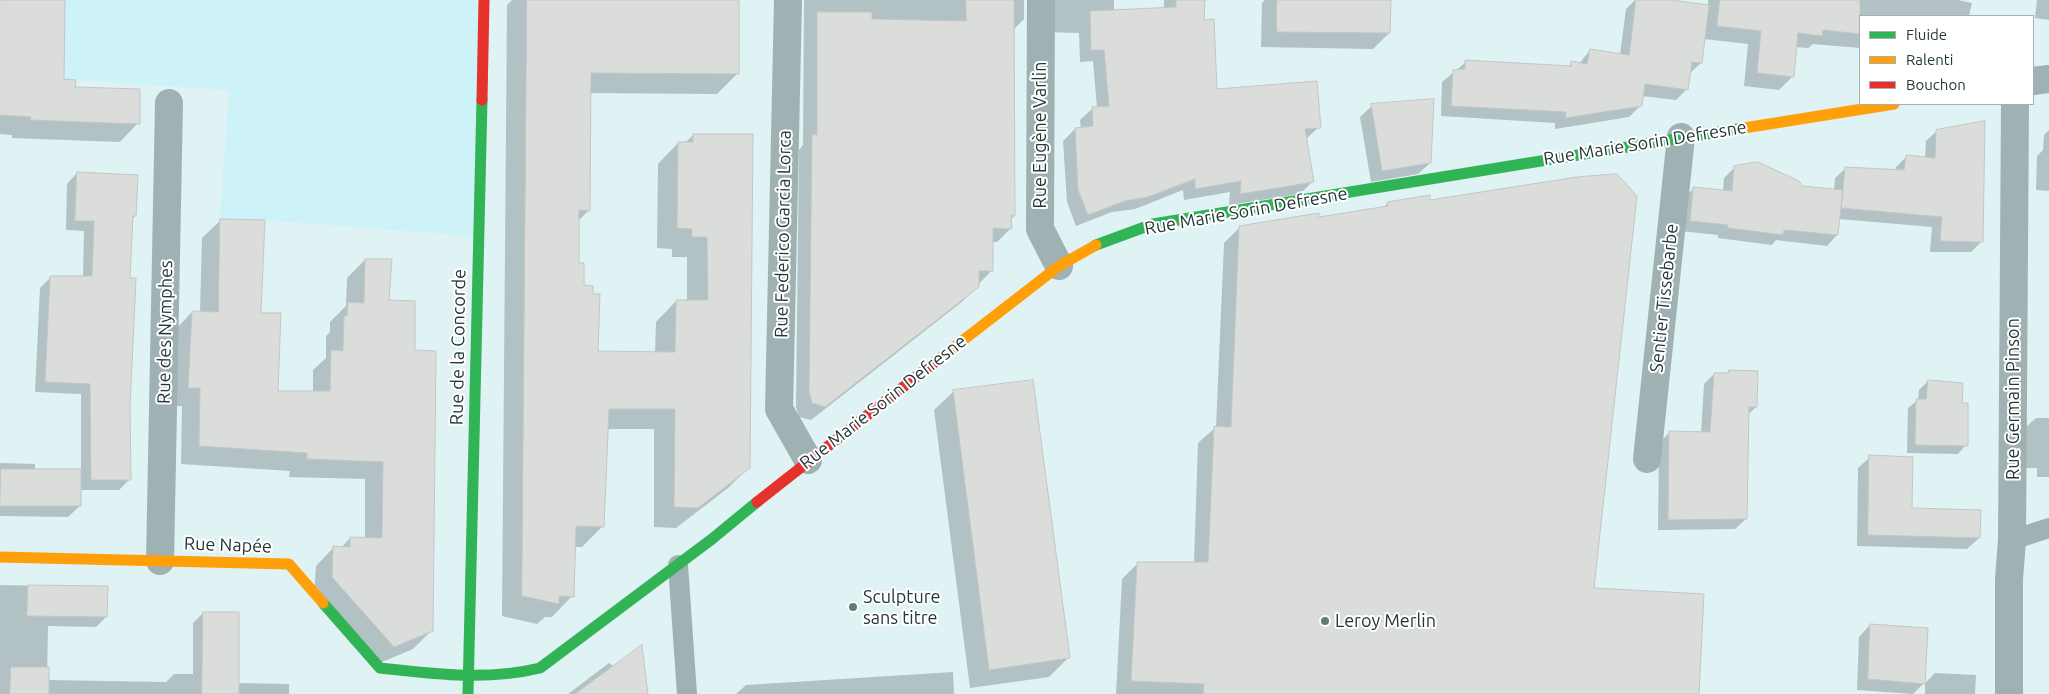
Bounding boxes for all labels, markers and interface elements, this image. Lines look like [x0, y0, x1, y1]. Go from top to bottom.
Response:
legend [1859, 15, 2034, 105]
text: Fluide [1906, 26, 1947, 43]
text: Ralenti [1906, 51, 1953, 68]
street label: Rue Eugène Varlin [1029, 62, 1051, 208]
text: Bouchon [1906, 76, 1966, 93]
street label: Rue Marie Sorin Defresne [1542, 116, 1748, 170]
street label: Rue Federico Garcia Lorca [770, 130, 796, 338]
street label: Rue Marie Sorin Defresne [1143, 183, 1349, 239]
street label: Sentier Tissebarbe [1645, 223, 1683, 373]
street label: Rue des Nymphes [153, 260, 177, 404]
street label: Rue de la Concorde [446, 269, 470, 425]
street label: Rue Germain Pinson [2002, 318, 2024, 480]
street label: Rue Marie Sorin Defresne [795, 330, 971, 474]
street label: Rue Napée [184, 533, 272, 557]
place label: Sculpture sans titre [863, 586, 940, 628]
marker: Sculpture sans titre [847, 601, 859, 613]
place label: Leroy Merlin [1335, 610, 1436, 632]
marker: Leroy Merlin [1319, 615, 1331, 627]

